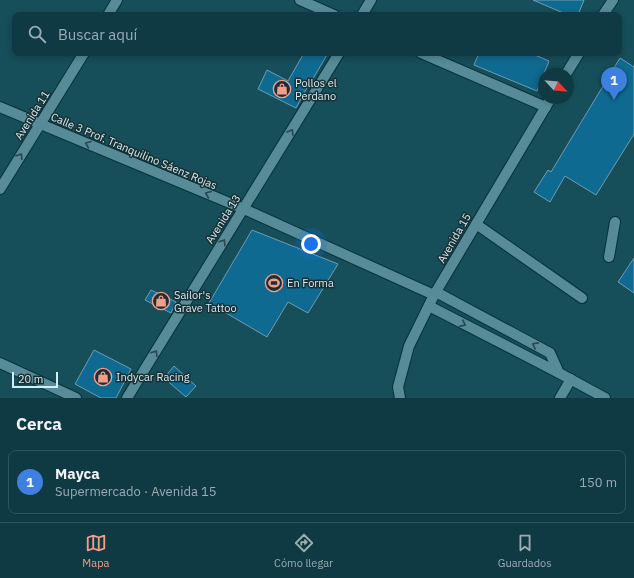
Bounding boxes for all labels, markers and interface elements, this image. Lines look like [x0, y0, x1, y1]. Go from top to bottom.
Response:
search box [12, 12, 622, 56]
icon: search [26, 23, 48, 45]
text: Buscar aquí [58, 25, 137, 44]
pin: 1 [601, 67, 627, 100]
north arrow [538, 68, 574, 104]
place label: Pollos el Perdano [295, 76, 337, 103]
shop icon: Pollos el Perdano [272, 79, 292, 99]
street label: Avenida 11 [11, 88, 53, 142]
street label: Calle 3 Prof. Tranquilino Sáenz Rojas [49, 110, 219, 192]
one-way arrow [287, 129, 294, 136]
one-way arrow [84, 141, 91, 149]
one-way arrow [16, 153, 23, 160]
one-way arrow [204, 191, 212, 199]
street label: Avenida 13 [202, 192, 244, 246]
street label: Avenida 15 [434, 211, 474, 265]
your location [301, 234, 321, 254]
one-way arrow [219, 239, 226, 246]
sports icon: En Forma [264, 273, 284, 293]
place label: En Forma [287, 276, 334, 290]
place label: Sailor's Grave Tattoo [174, 288, 237, 315]
shop icon: Sailor's Grave Tattoo [151, 291, 171, 311]
one-way arrow [459, 319, 467, 327]
one-way arrow [532, 342, 539, 350]
one-way arrow [150, 350, 158, 357]
shop icon: Indycar Racing [93, 367, 113, 387]
scale bar [12, 370, 58, 389]
place label: Indycar Racing [116, 370, 190, 384]
text: 20 m [18, 372, 43, 386]
text: Cerca [16, 413, 62, 435]
text: Mayca [55, 464, 100, 483]
text: 1 [26, 474, 34, 491]
text: 150 m [579, 474, 617, 491]
text: Supermercado · Avenida 15 [55, 483, 217, 500]
tab: Mapa [82, 532, 109, 570]
tab: Cómo llegar [274, 532, 333, 570]
tab: Guardados [498, 532, 552, 570]

